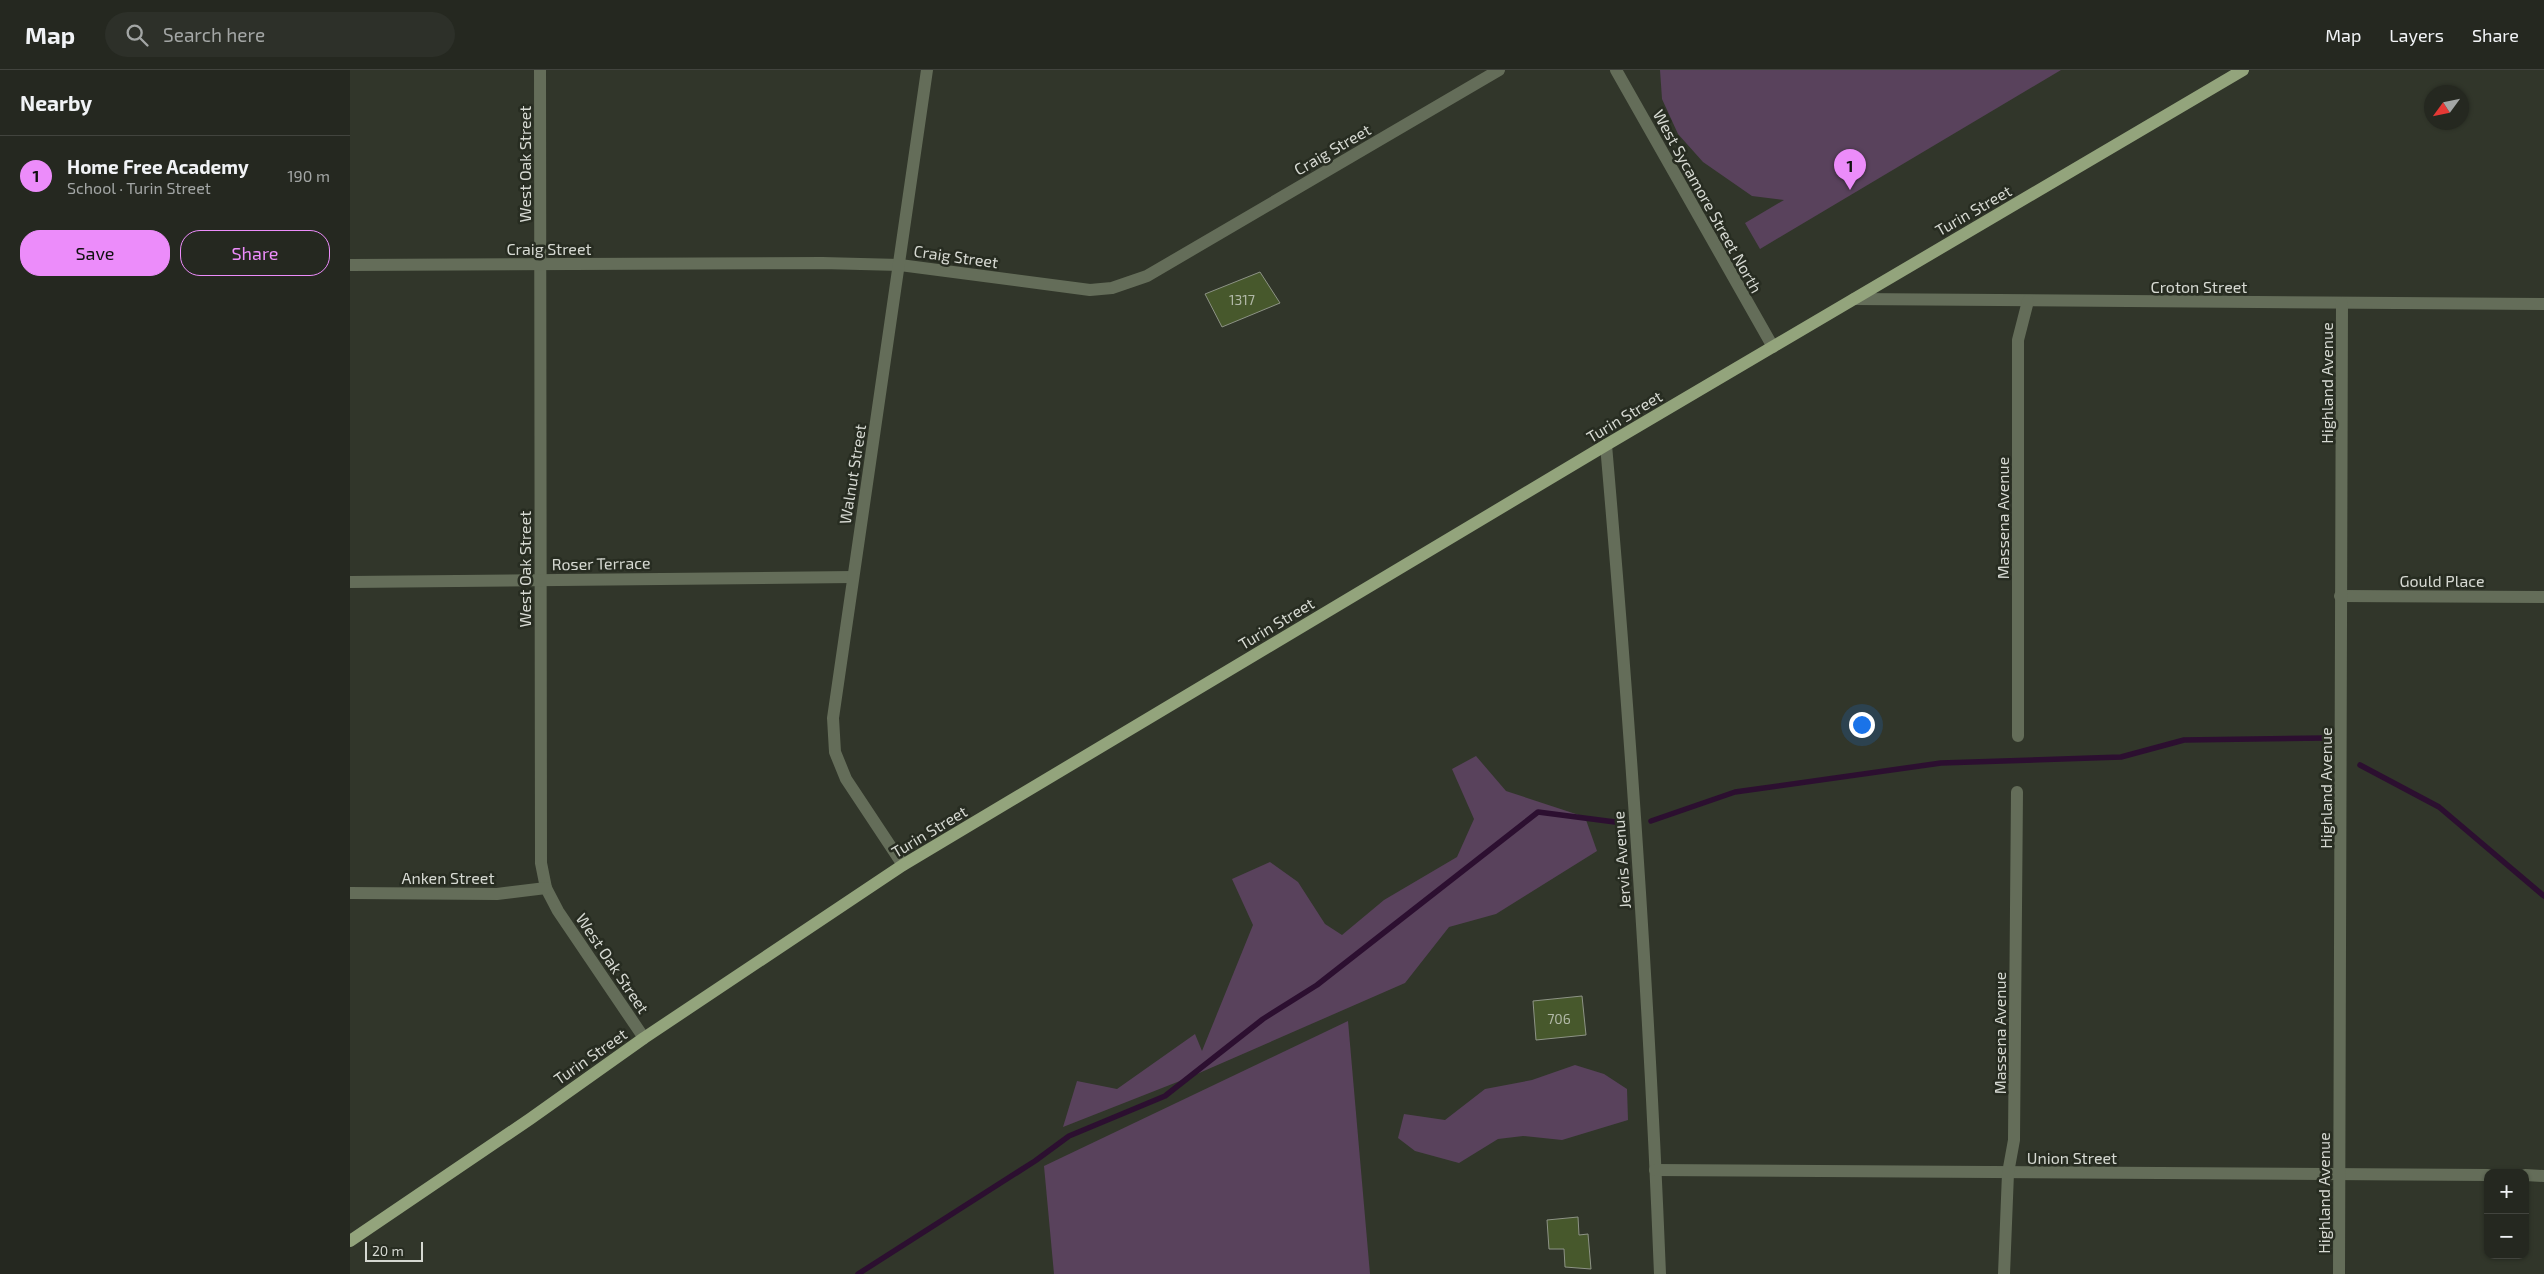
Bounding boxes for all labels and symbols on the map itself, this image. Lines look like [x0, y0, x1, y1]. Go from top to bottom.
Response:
north arrow [2424, 85, 2469, 130]
street label: West Oak Street [515, 106, 534, 222]
street label: West Sycamore Street North [1650, 106, 1766, 296]
street label: Craig Street [1290, 119, 1374, 179]
pin: 1 [1834, 149, 1866, 190]
street label: Turin Street [1932, 181, 2014, 239]
street label: Craig Street [506, 239, 592, 258]
street label: Craig Street [912, 241, 1000, 271]
street label: Croton Street [2151, 277, 2247, 296]
house number: 1317 [1229, 291, 1255, 308]
street label: Highland Avenue [2317, 322, 2336, 444]
street label: Turin Street [1583, 386, 1665, 446]
street label: Walnut Street [835, 423, 869, 525]
street label: Massena Avenue [1993, 457, 2012, 579]
street label: West Oak Street [515, 511, 534, 627]
street label: Roser Terrace [551, 553, 651, 573]
street label: Gould Place [2399, 571, 2485, 590]
street label: Turin Street [1235, 593, 1317, 653]
your location [1849, 712, 1875, 738]
street label: Highland Avenue [2316, 727, 2335, 849]
street label: Turin Street [888, 801, 970, 861]
street label: Jervis Avenue [1608, 811, 1634, 909]
street label: Anken Street [401, 868, 495, 887]
street label: West Oak Street [572, 909, 654, 1017]
street label: Massena Avenue [1990, 972, 2009, 1094]
house number: 706 [1547, 1010, 1571, 1027]
street label: Turin Street [550, 1024, 630, 1088]
street label: Highland Avenue [2314, 1132, 2333, 1254]
street label: Union Street [2027, 1148, 2117, 1167]
scale bar [365, 1239, 422, 1262]

